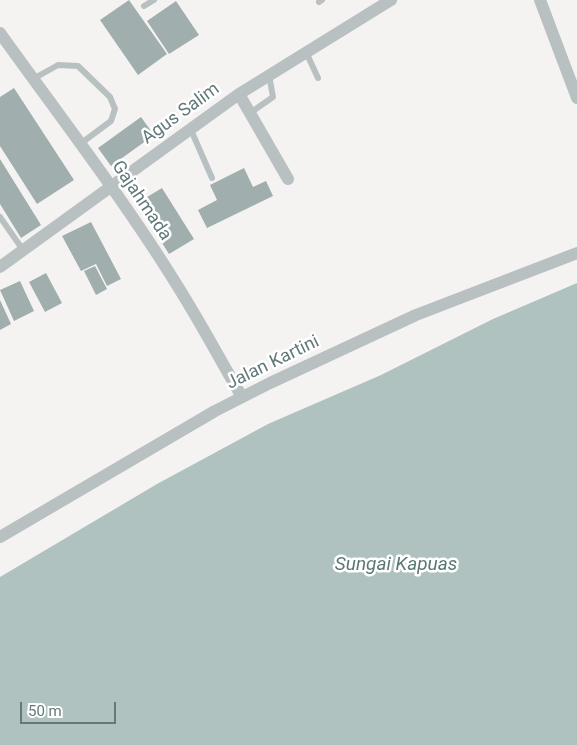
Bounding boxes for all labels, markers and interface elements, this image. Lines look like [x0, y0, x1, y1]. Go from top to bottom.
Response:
street label: Agus Salim [138, 79, 224, 149]
street label: Gajahmada [106, 157, 176, 245]
street label: Jalan Kartini [223, 331, 323, 395]
water label: Sungai Kapuas [335, 554, 457, 576]
scale bar [22, 692, 119, 724]
text: 50 m [28, 702, 62, 720]

